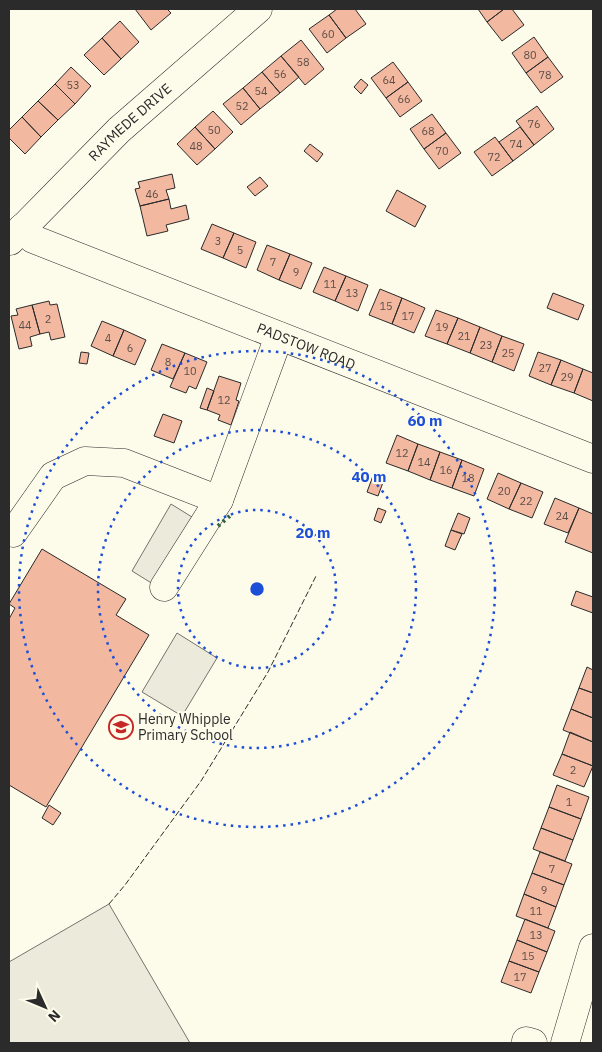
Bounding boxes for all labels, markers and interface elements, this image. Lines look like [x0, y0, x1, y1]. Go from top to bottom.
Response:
house number: 60 [321, 27, 335, 41]
house number: 80 [523, 48, 537, 62]
house number: 58 [296, 55, 310, 69]
house number: 56 [273, 67, 287, 81]
house number: 78 [538, 68, 552, 82]
house number: 64 [382, 73, 396, 87]
house number: 53 [66, 78, 80, 92]
street label: RAYMEDE DRIVE [85, 79, 175, 165]
house number: 54 [254, 84, 268, 98]
house number: 66 [397, 92, 411, 106]
house number: 52 [235, 99, 249, 113]
house number: 76 [527, 117, 541, 131]
house number: 50 [207, 123, 221, 137]
house number: 68 [421, 124, 435, 138]
house number: 74 [509, 137, 523, 151]
house number: 48 [189, 139, 203, 153]
house number: 70 [435, 144, 449, 158]
house number: 72 [487, 150, 501, 164]
house number: 46 [145, 187, 159, 201]
house number: 3 [215, 234, 221, 248]
house number: 5 [237, 243, 243, 257]
house number: 7 [270, 255, 276, 269]
house number: 9 [293, 265, 299, 279]
house number: 11 [323, 277, 337, 291]
house number: 13 [345, 286, 359, 300]
house number: 15 [379, 299, 393, 313]
house number: 17 [401, 309, 415, 323]
house number: 2 [45, 312, 51, 326]
house number: 44 [18, 318, 32, 332]
street label: PADSTOW ROAD [254, 319, 358, 374]
house number: 19 [435, 320, 449, 334]
house number: 21 [457, 329, 471, 343]
house number: 4 [105, 331, 112, 345]
house number: 23 [479, 338, 493, 352]
house number: 6 [127, 341, 133, 355]
house number: 25 [501, 346, 515, 360]
house number: 8 [165, 355, 171, 369]
house number: 27 [538, 361, 552, 375]
house number: 10 [183, 364, 197, 378]
house number: 29 [560, 370, 574, 384]
house number: 12 [217, 393, 231, 407]
text: 60 m [408, 411, 442, 430]
house number: 12 [395, 446, 409, 460]
house number: 14 [417, 455, 431, 469]
house number: 16 [439, 463, 453, 477]
text: 40 m [352, 467, 386, 486]
house number: 18 [461, 471, 475, 485]
house number: 20 [497, 484, 511, 498]
house number: 22 [519, 494, 533, 508]
house number: 24 [555, 509, 569, 523]
text: 20 m [296, 523, 330, 542]
centre of rings [248, 580, 266, 598]
place label: Henry Whipple Primary School [138, 710, 233, 744]
school or university icon: Henry Whipple Primary School [108, 714, 134, 740]
house number: 2 [570, 763, 576, 777]
house number: 1 [566, 795, 573, 809]
house number: 7 [549, 862, 555, 876]
house number: 9 [541, 883, 547, 897]
house number: 11 [529, 904, 543, 918]
house number: 13 [529, 928, 543, 942]
house number: 15 [521, 949, 535, 963]
house number: 17 [513, 970, 527, 984]
north arrow [20, 982, 70, 1032]
text: N [44, 1006, 64, 1026]

